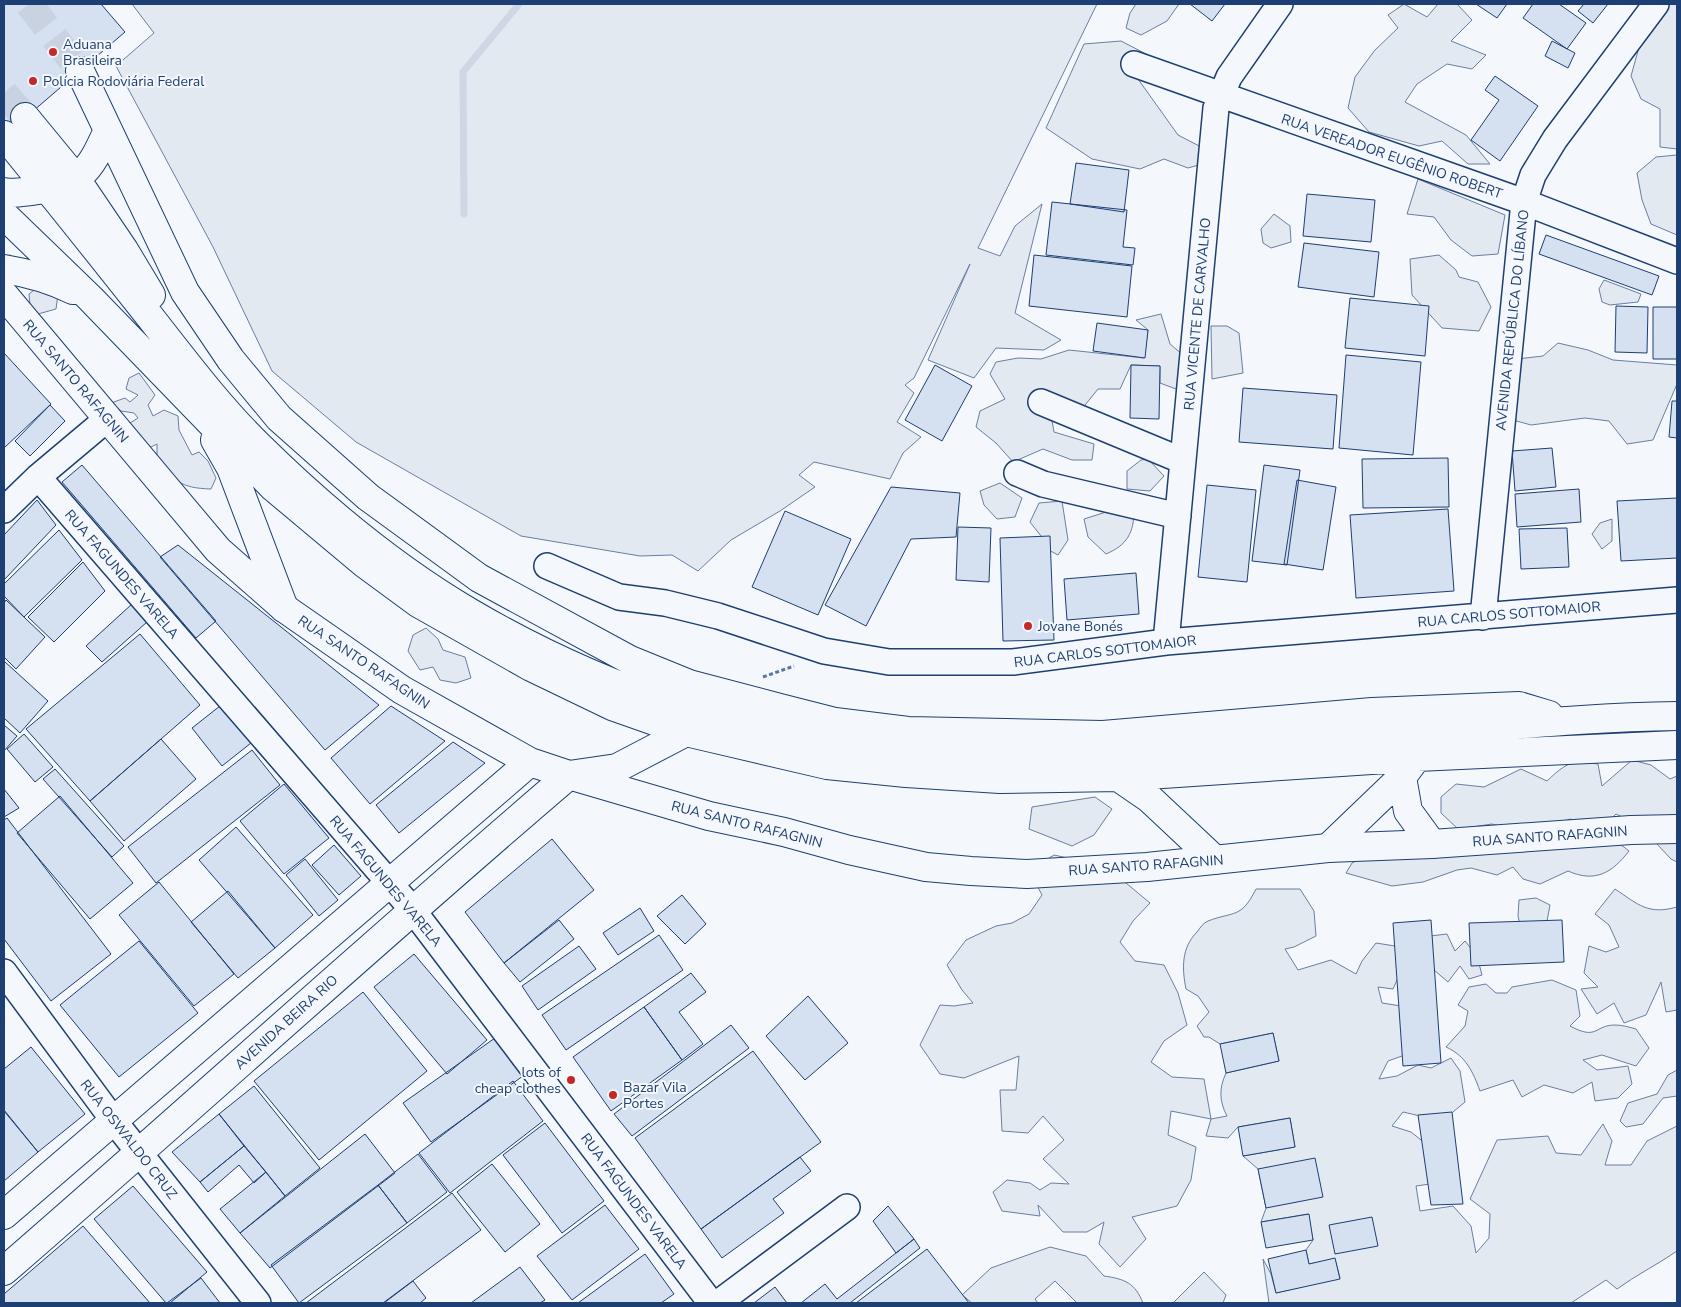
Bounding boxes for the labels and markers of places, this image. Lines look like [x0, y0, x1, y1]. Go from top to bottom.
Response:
place label: Aduana Brasileira [63, 35, 122, 70]
marker: Aduana Brasileira [47, 46, 59, 58]
place label: Polícia Rodoviária Federal [43, 72, 205, 91]
marker: Polícia Rodoviária Federal [27, 75, 39, 87]
place label: Jovane Bonés [1037, 617, 1123, 636]
marker: Jovane Bonés [1022, 620, 1034, 632]
place label: lots of cheap clothes [475, 1063, 561, 1098]
marker: lots of cheap clothes [565, 1074, 577, 1086]
place label: Bazar Vila Portes [623, 1078, 687, 1113]
marker: Bazar Vila Portes [607, 1089, 619, 1101]

